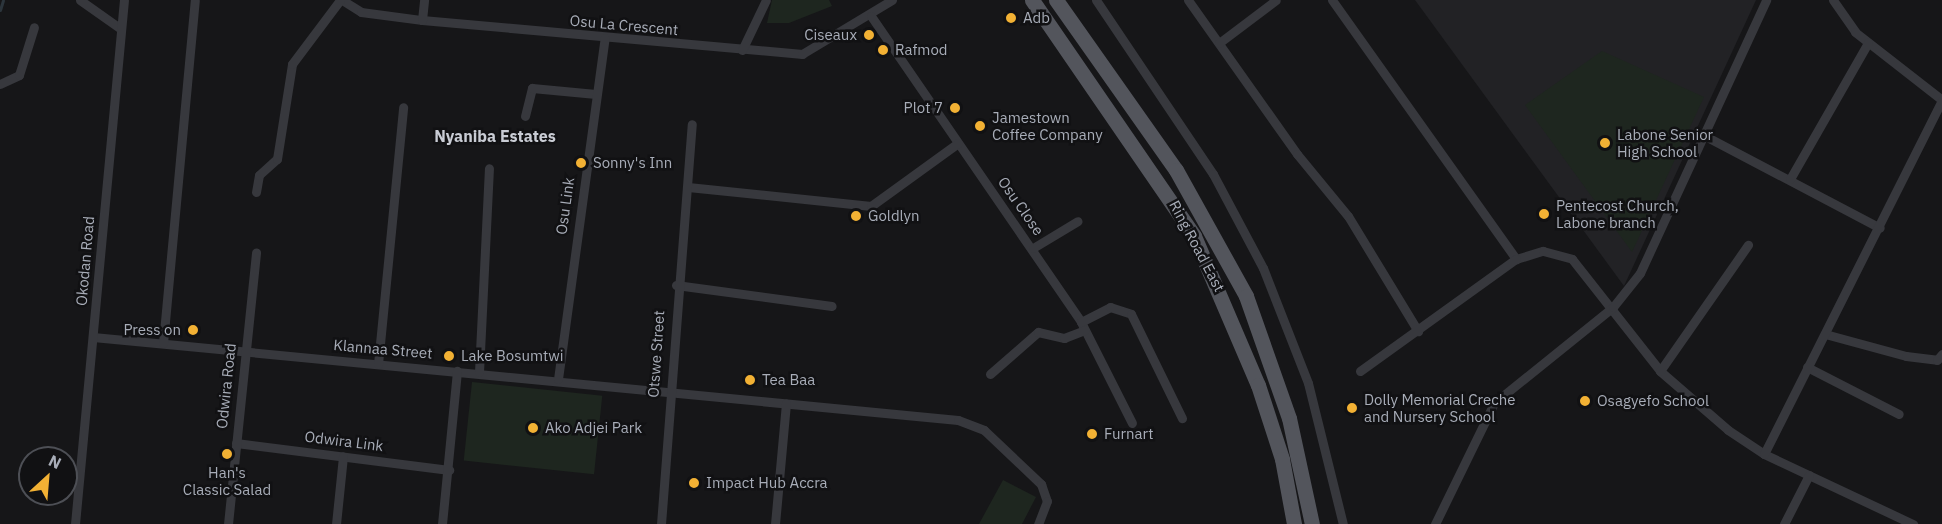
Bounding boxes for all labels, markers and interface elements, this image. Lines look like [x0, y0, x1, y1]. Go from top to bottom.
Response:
place label: Adb [1023, 9, 1050, 27]
street label: Osu La Crescent [569, 11, 679, 39]
marker: Adb [1004, 11, 1018, 25]
place label: Ciseaux [804, 26, 857, 44]
marker: Ciseaux [862, 28, 876, 42]
place label: Rafmod [895, 41, 948, 59]
marker: Rafmod [876, 43, 890, 57]
place label: Plot 7 [904, 99, 943, 117]
marker: Plot 7 [948, 101, 962, 115]
place label: Jamestown Coffee Company [992, 108, 1103, 143]
marker: Jamestown Coffee Company [973, 119, 987, 133]
place label: Labone Senior High School [1617, 125, 1713, 160]
district label: Nyaniba Estates [434, 126, 556, 146]
marker: Labone Senior High School [1598, 136, 1612, 150]
place label: Sonny's Inn [593, 154, 672, 172]
marker: Sonny's Inn [574, 156, 588, 170]
street label: Osu Close [994, 173, 1048, 239]
street label: Osu Link [552, 176, 578, 236]
place label: Pentecost Church, Labone branch [1556, 196, 1679, 231]
street label: Ring Road East [1165, 197, 1229, 295]
place label: Goldlyn [868, 207, 920, 225]
marker: Pentecost Church, Labone branch [1537, 207, 1551, 221]
marker: Goldlyn [849, 209, 863, 223]
street label: Okodan Road [72, 215, 98, 307]
street label: Otswe Street [644, 310, 668, 398]
place label: Press on [123, 321, 181, 339]
marker: Press on [186, 323, 200, 337]
street label: Klannaa Street [333, 336, 433, 362]
street label: Odwira Road [213, 342, 239, 430]
place label: Lake Bosumtwi [461, 347, 564, 365]
marker: Lake Bosumtwi [442, 349, 456, 363]
place label: Tea Baa [762, 371, 815, 389]
marker: Tea Baa [743, 373, 757, 387]
place label: Dolly Memorial Creche and Nursery School [1364, 390, 1515, 425]
place label: Osagyefo School [1597, 392, 1709, 410]
marker: Osagyefo School [1578, 394, 1592, 408]
marker: Dolly Memorial Creche and Nursery School [1345, 401, 1359, 415]
place label: Ako Adjei Park [545, 419, 642, 437]
marker: Ako Adjei Park [526, 421, 540, 435]
place label: Furnart [1104, 425, 1153, 443]
street label: Odwira Link [304, 427, 384, 455]
marker: Furnart [1085, 427, 1099, 441]
north arrow [18, 446, 78, 506]
marker: Han's Classic Salad [220, 447, 234, 461]
text: N [45, 450, 65, 473]
place label: Han's Classic Salad [183, 463, 271, 498]
place label: Impact Hub Accra [706, 474, 828, 492]
marker: Impact Hub Accra [687, 476, 701, 490]

